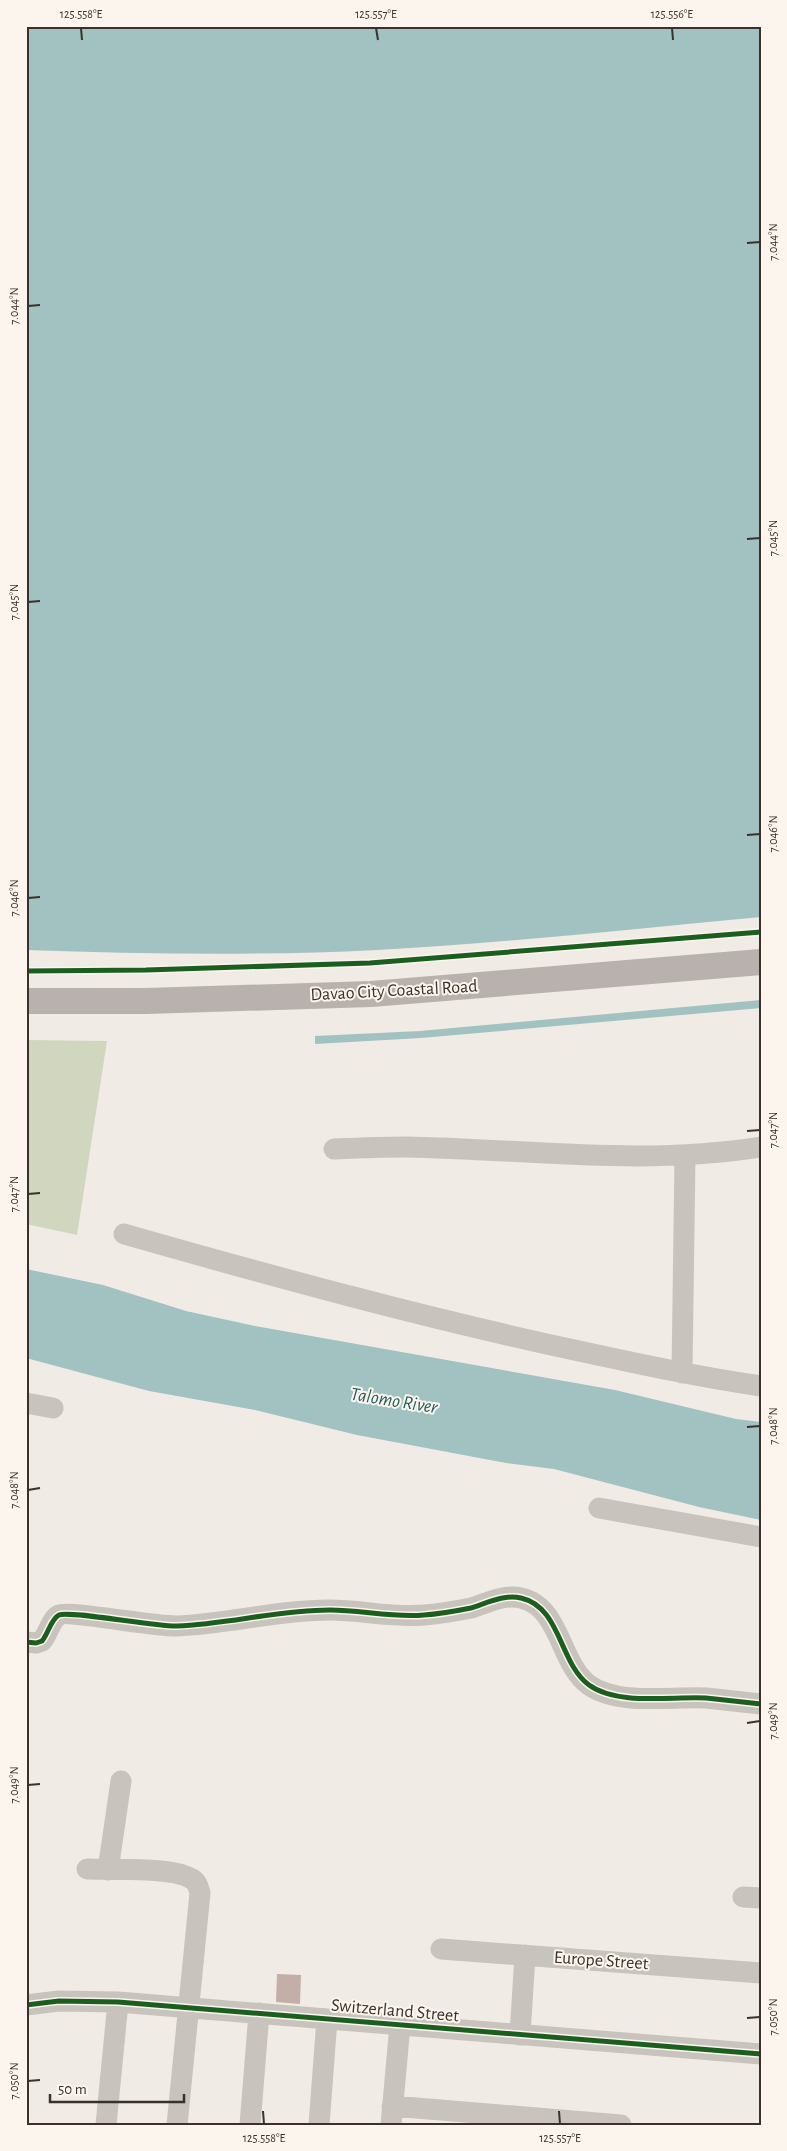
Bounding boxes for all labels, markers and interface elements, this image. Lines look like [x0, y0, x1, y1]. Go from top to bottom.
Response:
text: 125.558°E [60, 8, 102, 20]
text: 125.557°E [355, 8, 397, 20]
text: 125.556°E [651, 8, 693, 20]
text: 7.044°N [767, 223, 779, 261]
text: 7.044°N [8, 287, 20, 325]
text: 7.045°N [767, 520, 779, 556]
text: 7.045°N [8, 584, 20, 620]
text: 7.046°N [767, 815, 779, 853]
text: 7.046°N [8, 879, 20, 917]
street label: Davao City Coastal Road [310, 978, 478, 1004]
text: 7.047°N [767, 1112, 779, 1148]
text: 7.047°N [8, 1176, 20, 1212]
water label: Talomo River [349, 1385, 440, 1417]
text: 7.048°N [767, 1407, 779, 1445]
text: 7.048°N [8, 1471, 20, 1509]
text: 7.049°N [767, 1702, 779, 1740]
text: 7.049°N [8, 1766, 20, 1804]
street label: Europe Street [553, 1949, 649, 1973]
street label: Switzerland Street [330, 1996, 460, 2026]
text: 7.050°N [767, 1998, 779, 2036]
text: 7.050°N [8, 2062, 20, 2100]
scale bar [50, 2071, 184, 2103]
text: 50 m [58, 2082, 87, 2097]
text: 125.558°E [243, 2132, 285, 2144]
text: 125.557°E [539, 2132, 581, 2144]

